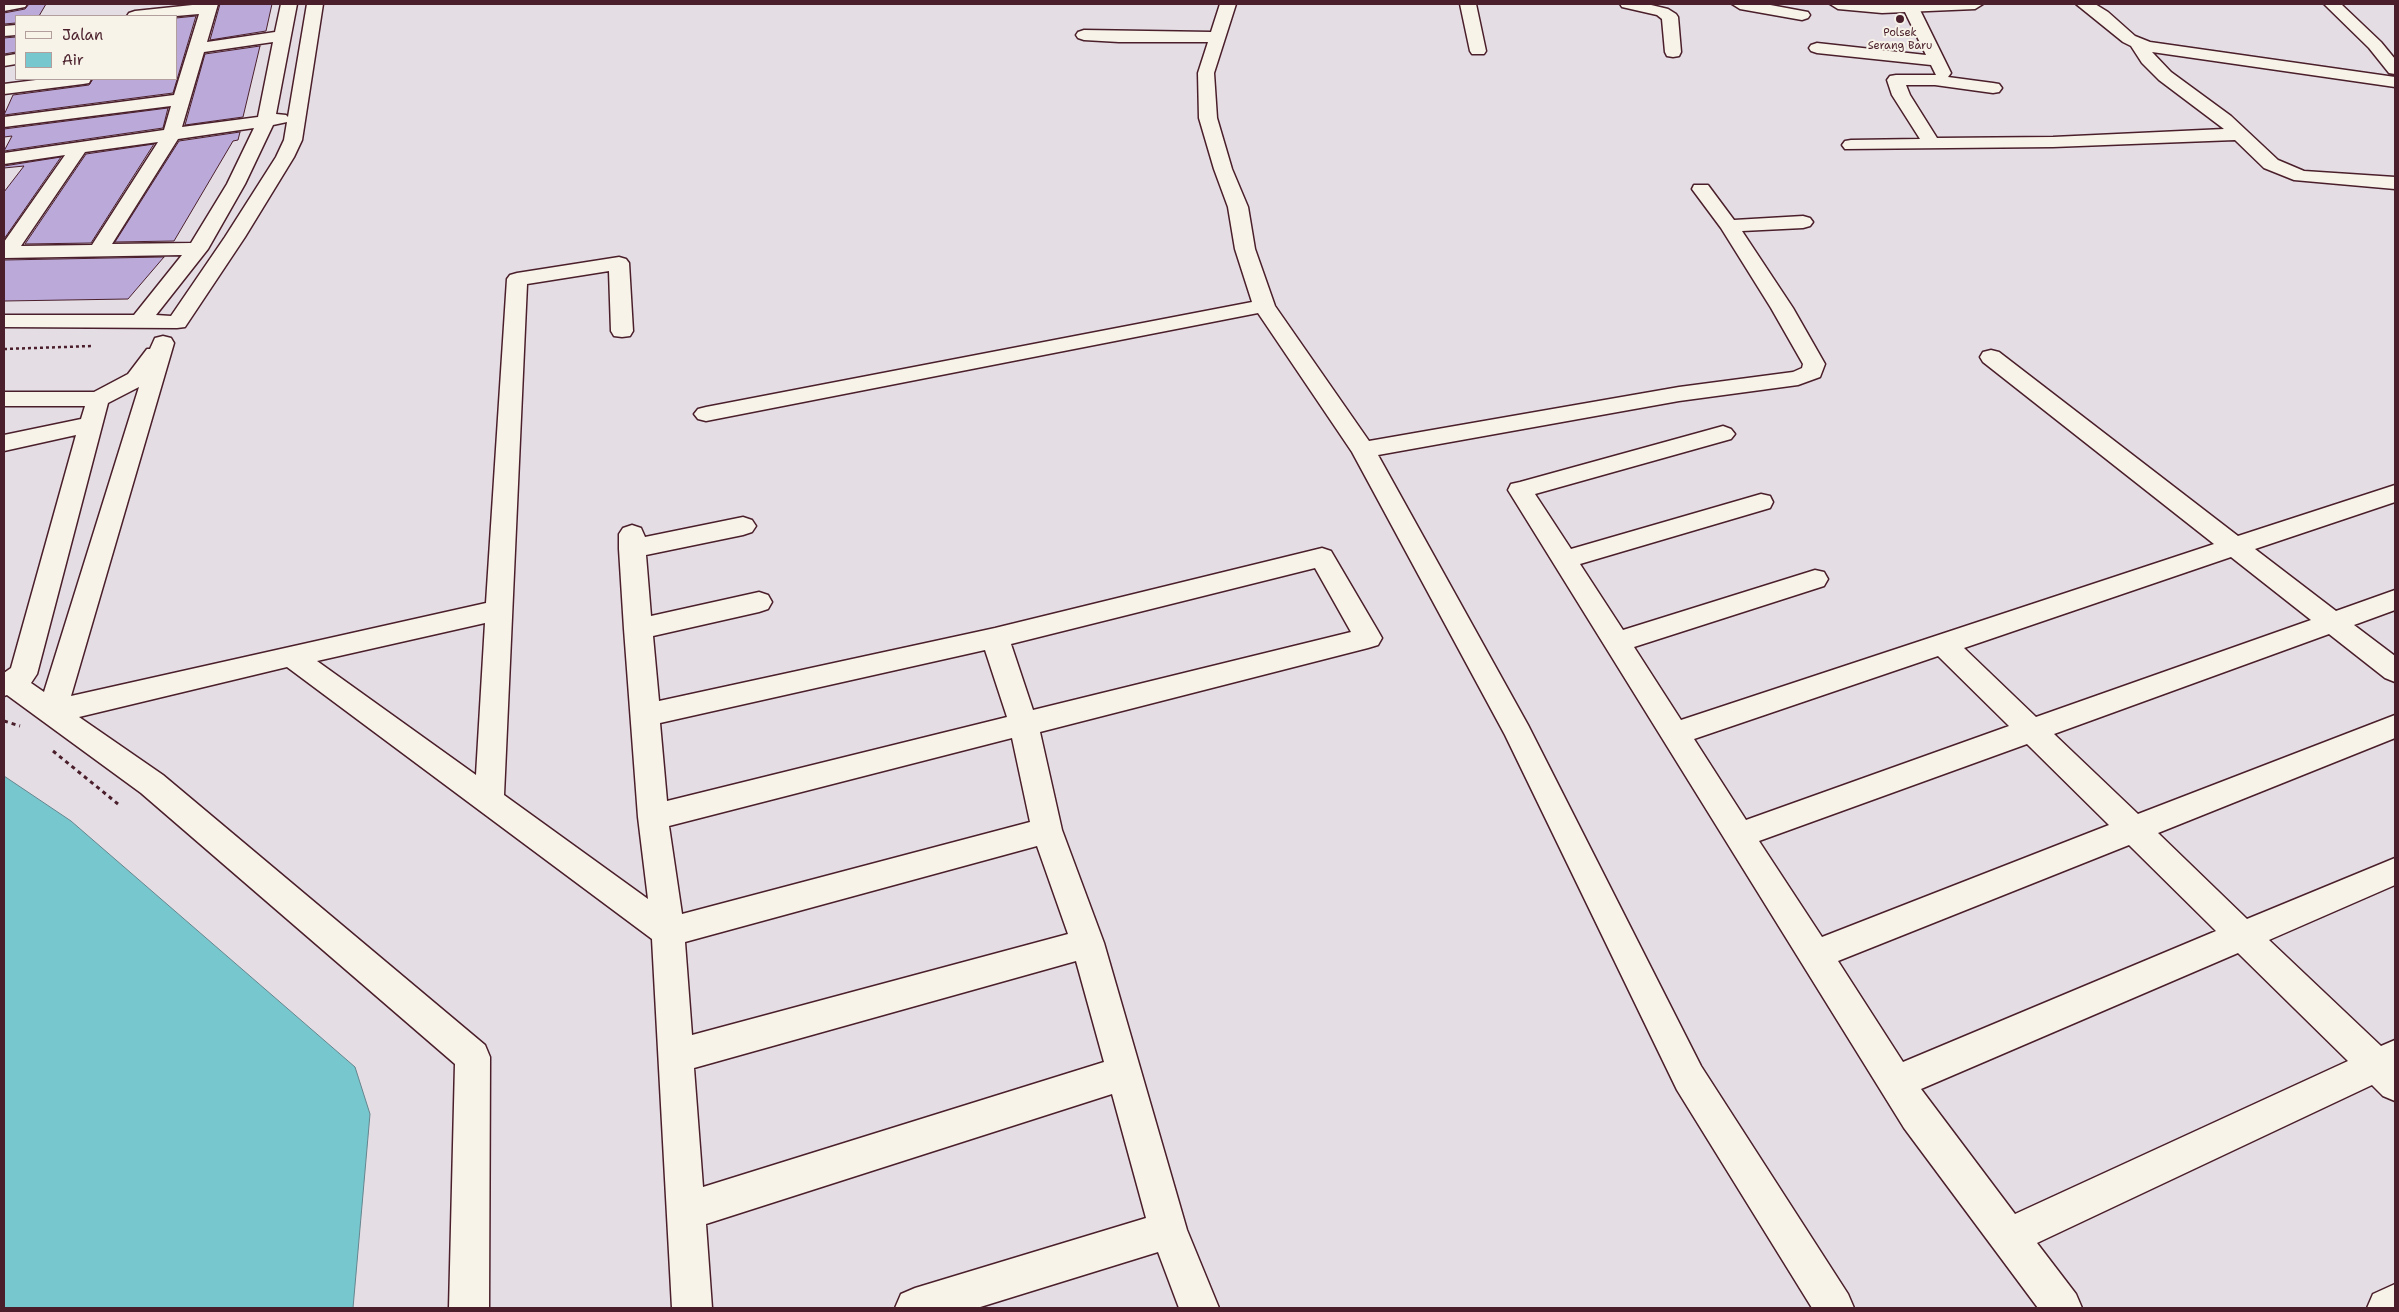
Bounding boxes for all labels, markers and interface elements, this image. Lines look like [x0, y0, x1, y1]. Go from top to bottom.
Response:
marker: Polsek Serang Baru [1894, 13, 1906, 25]
legend [15, 15, 178, 80]
text: Jalan [62, 25, 103, 45]
place label: Polsek Serang Baru [1868, 26, 1932, 52]
text: Air [62, 50, 84, 70]

